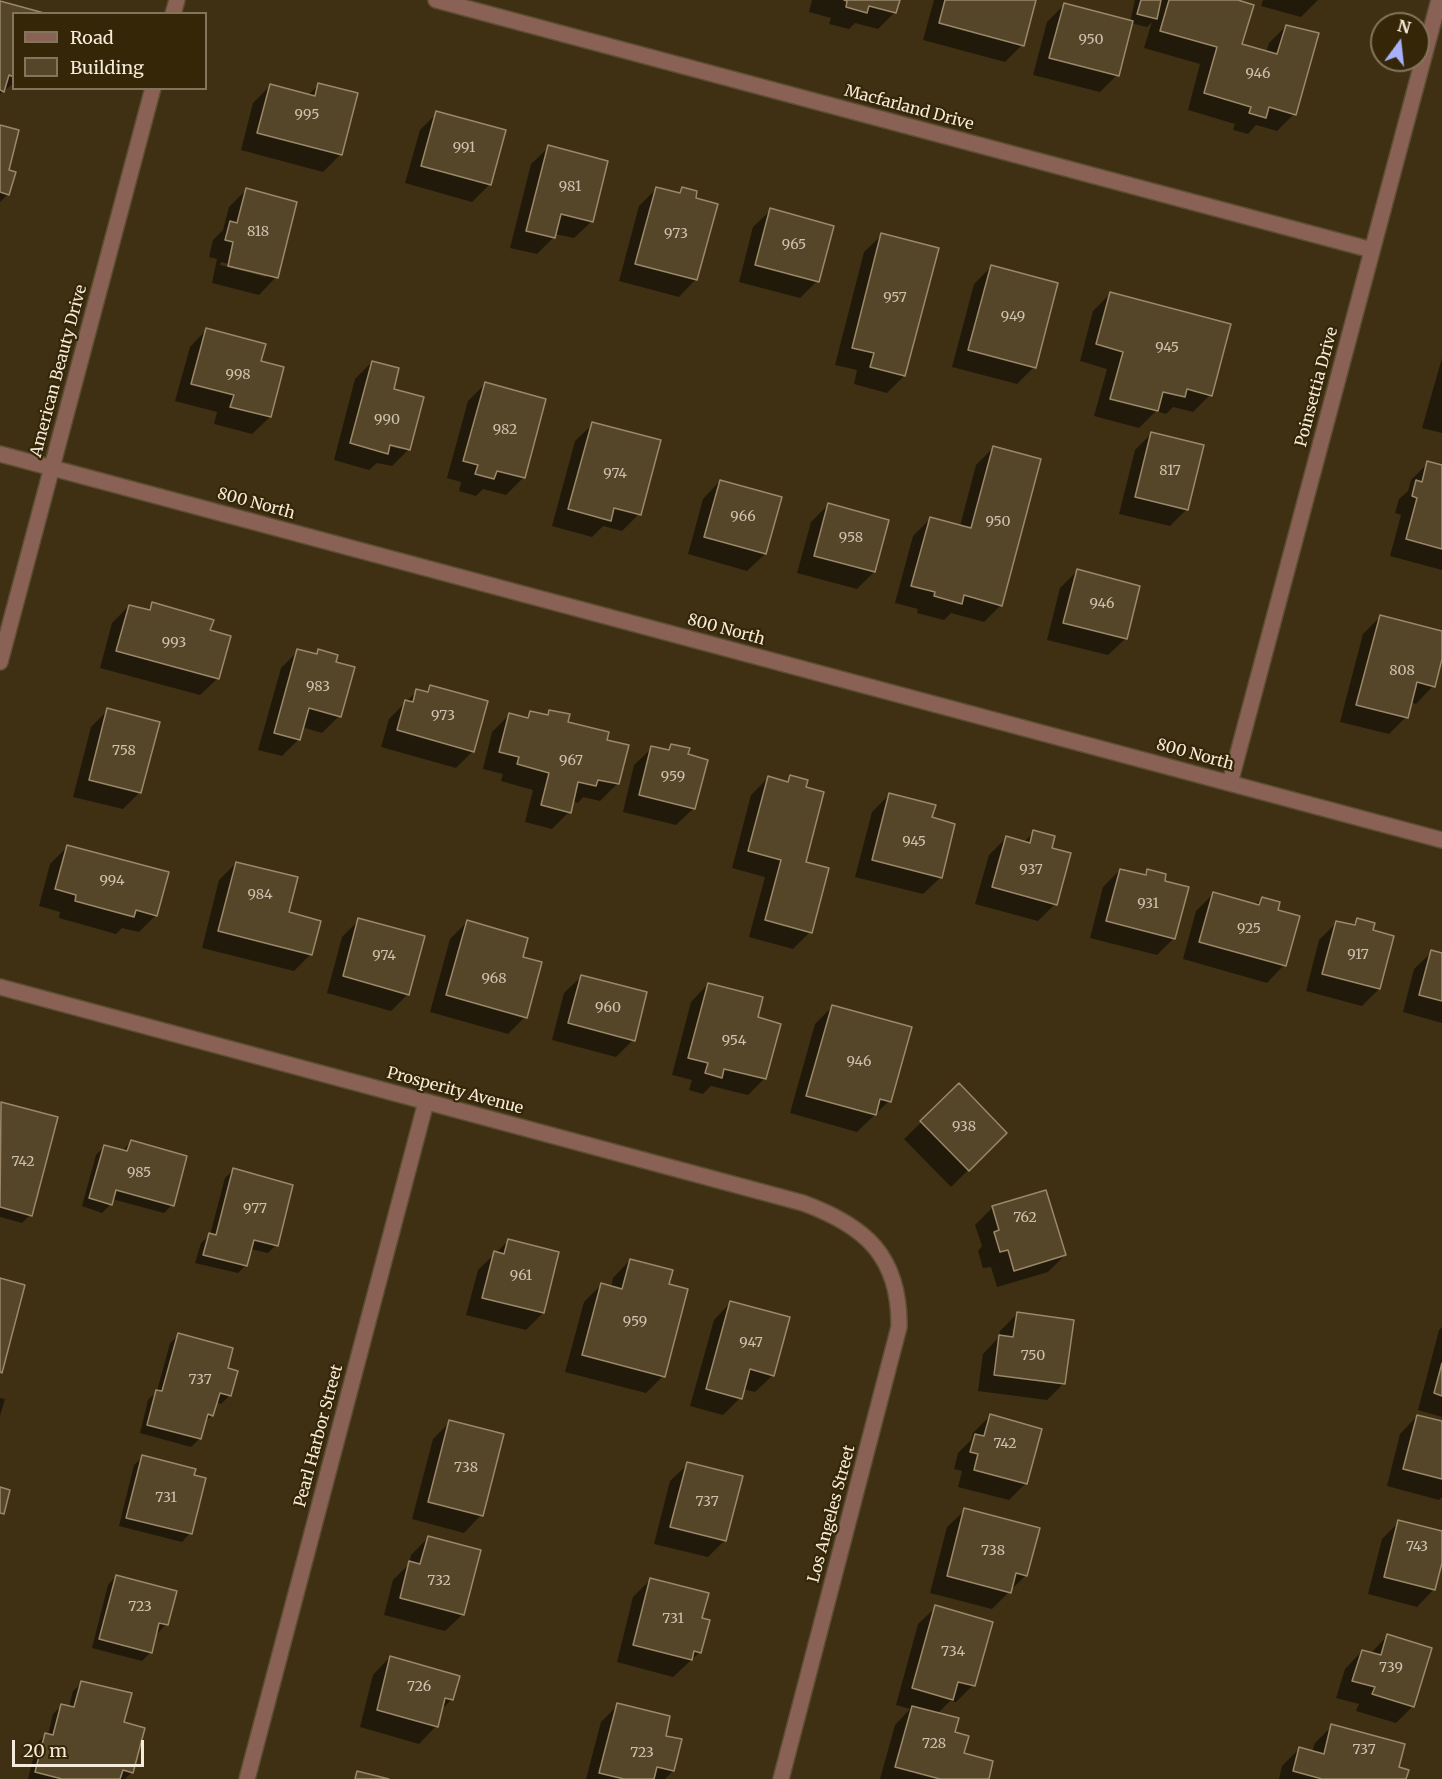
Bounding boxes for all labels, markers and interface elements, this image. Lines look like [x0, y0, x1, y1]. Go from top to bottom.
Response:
legend [12, 12, 207, 90]
north arrow [1370, 12, 1430, 72]
text: N [1395, 15, 1413, 38]
text: Road [70, 26, 114, 49]
house number: 950 [1078, 32, 1104, 48]
text: Building [70, 56, 144, 79]
house number: 946 [1245, 66, 1271, 82]
street label: Macfarland Drive [842, 81, 976, 135]
house number: 995 [295, 107, 319, 123]
house number: 991 [453, 140, 475, 156]
house number: 981 [559, 179, 581, 195]
house number: 818 [247, 224, 269, 240]
house number: 973 [664, 226, 688, 242]
house number: 965 [782, 237, 806, 253]
street label: American Beauty Drive [27, 283, 91, 459]
house number: 957 [883, 290, 907, 306]
house number: 949 [1001, 309, 1025, 325]
street label: Poinsettia Drive [1292, 325, 1342, 449]
house number: 945 [1155, 340, 1179, 356]
house number: 998 [225, 367, 251, 383]
house number: 990 [374, 412, 400, 428]
house number: 982 [493, 422, 517, 438]
house number: 817 [1159, 463, 1181, 479]
house number: 974 [603, 466, 627, 482]
street label: 800 North [215, 484, 297, 524]
house number: 966 [730, 509, 756, 525]
house number: 950 [985, 514, 1011, 530]
house number: 958 [839, 530, 863, 546]
house number: 946 [1089, 596, 1115, 612]
street label: 800 North [685, 610, 767, 650]
house number: 993 [162, 635, 186, 651]
house number: 808 [1389, 663, 1415, 679]
house number: 983 [306, 679, 330, 695]
house number: 973 [431, 708, 455, 724]
street label: 800 North [1154, 735, 1236, 775]
house number: 758 [112, 743, 136, 759]
house number: 967 [559, 753, 583, 769]
house number: 959 [661, 769, 685, 785]
house number: 945 [902, 834, 926, 850]
house number: 937 [1019, 862, 1043, 878]
house number: 994 [99, 873, 125, 889]
house number: 984 [247, 887, 273, 903]
house number: 931 [1137, 896, 1159, 912]
house number: 925 [1237, 921, 1261, 937]
house number: 917 [1347, 947, 1369, 963]
house number: 974 [372, 948, 396, 964]
house number: 968 [481, 971, 507, 987]
house number: 960 [595, 1000, 621, 1016]
house number: 954 [722, 1033, 746, 1049]
house number: 946 [846, 1054, 872, 1070]
street label: Prosperity Avenue [385, 1064, 525, 1118]
house number: 938 [952, 1119, 976, 1135]
house number: 742 [11, 1154, 35, 1170]
house number: 985 [127, 1165, 151, 1181]
house number: 977 [243, 1201, 267, 1217]
house number: 762 [1013, 1210, 1037, 1226]
house number: 961 [510, 1268, 532, 1284]
house number: 959 [623, 1314, 647, 1330]
house number: 947 [739, 1335, 763, 1351]
house number: 750 [1021, 1348, 1045, 1364]
street label: Pearl Harbor Street [291, 1363, 347, 1509]
house number: 737 [188, 1372, 212, 1388]
house number: 742 [993, 1436, 1017, 1452]
street label: Los Angeles Street [804, 1443, 860, 1585]
house number: 738 [454, 1460, 478, 1476]
house number: 731 [155, 1490, 177, 1506]
house number: 737 [695, 1494, 719, 1510]
house number: 743 [1406, 1539, 1428, 1555]
house number: 738 [981, 1543, 1005, 1559]
house number: 732 [427, 1573, 451, 1589]
house number: 723 [128, 1599, 152, 1615]
house number: 731 [662, 1611, 684, 1627]
house number: 734 [941, 1644, 965, 1660]
house number: 739 [1379, 1660, 1403, 1676]
house number: 726 [407, 1679, 431, 1695]
scale bar [15, 1728, 147, 1766]
house number: 728 [922, 1736, 946, 1752]
text: 20 m [23, 1739, 67, 1762]
house number: 737 [1352, 1742, 1376, 1758]
house number: 723 [630, 1745, 654, 1761]

